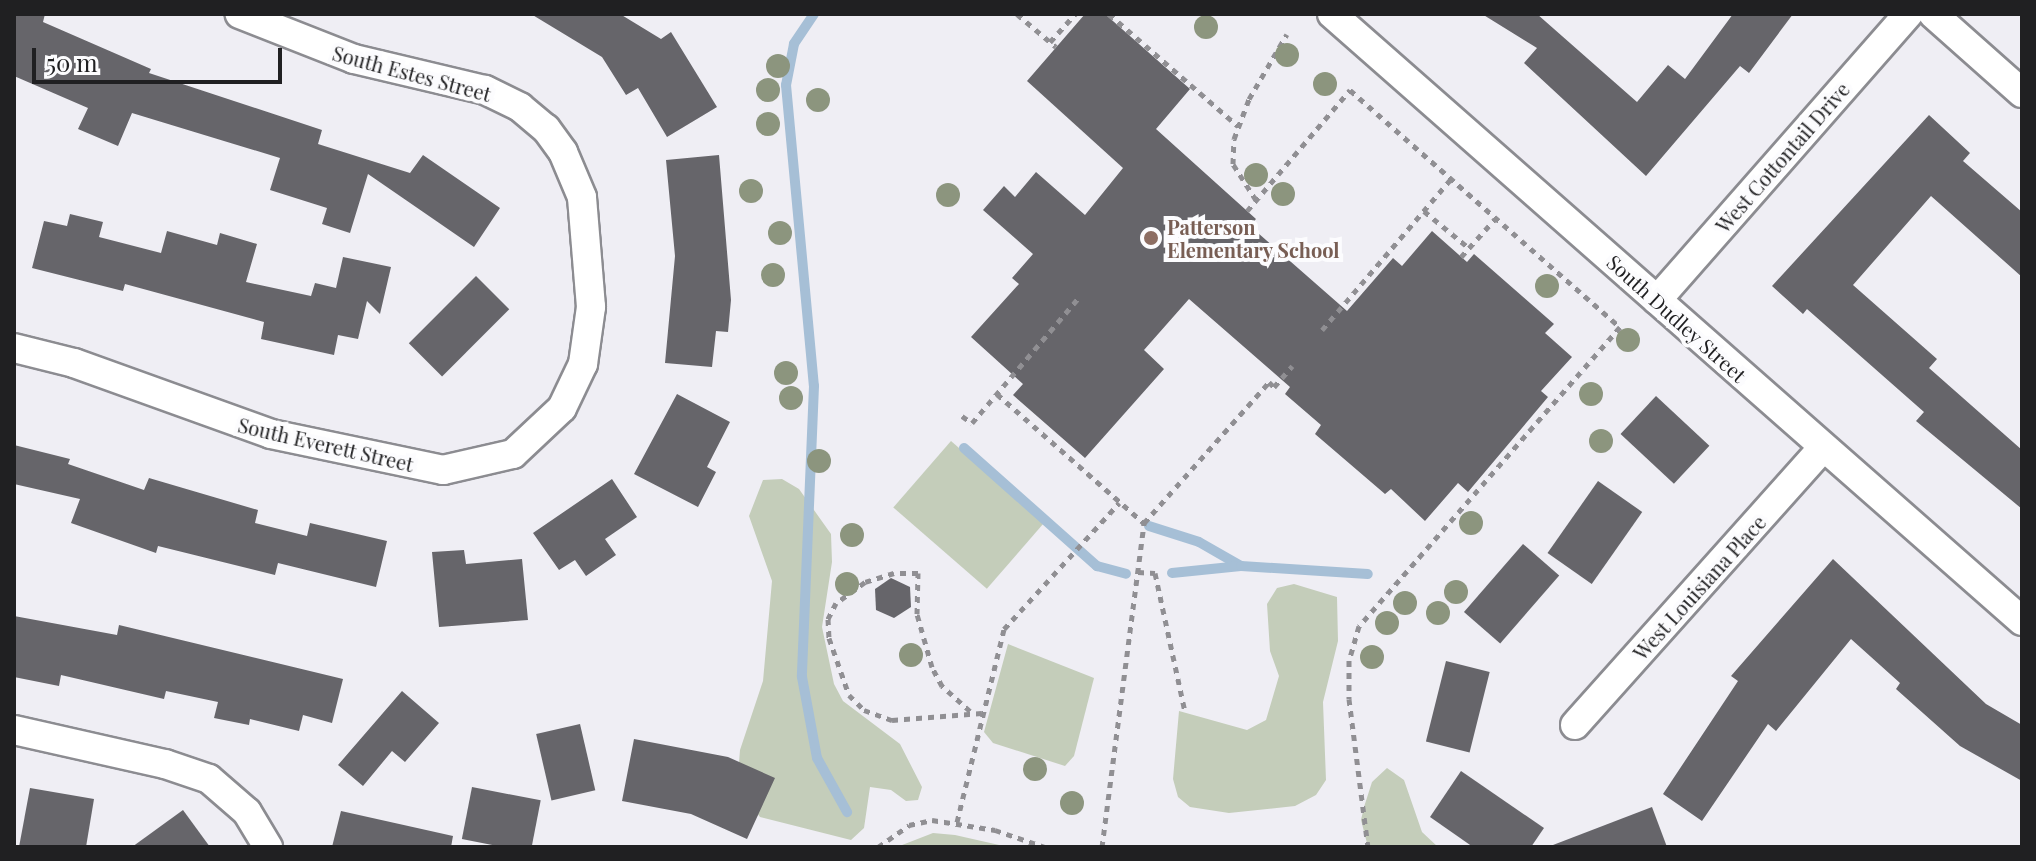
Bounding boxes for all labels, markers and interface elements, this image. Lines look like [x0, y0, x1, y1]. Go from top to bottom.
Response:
scale bar [36, 32, 286, 82]
street label: South Estes Street [330, 40, 494, 106]
text: 50 m [46, 46, 98, 78]
street label: West Cottontail Drive [1710, 77, 1854, 237]
place label: Patterson Elementary School [1167, 214, 1340, 261]
marker: Patterson Elementary School [1142, 229, 1160, 247]
street label: South Dudley Street [1602, 249, 1752, 387]
street label: South Everett Street [236, 412, 416, 476]
street label: West Louisiana Place [1628, 510, 1770, 664]

